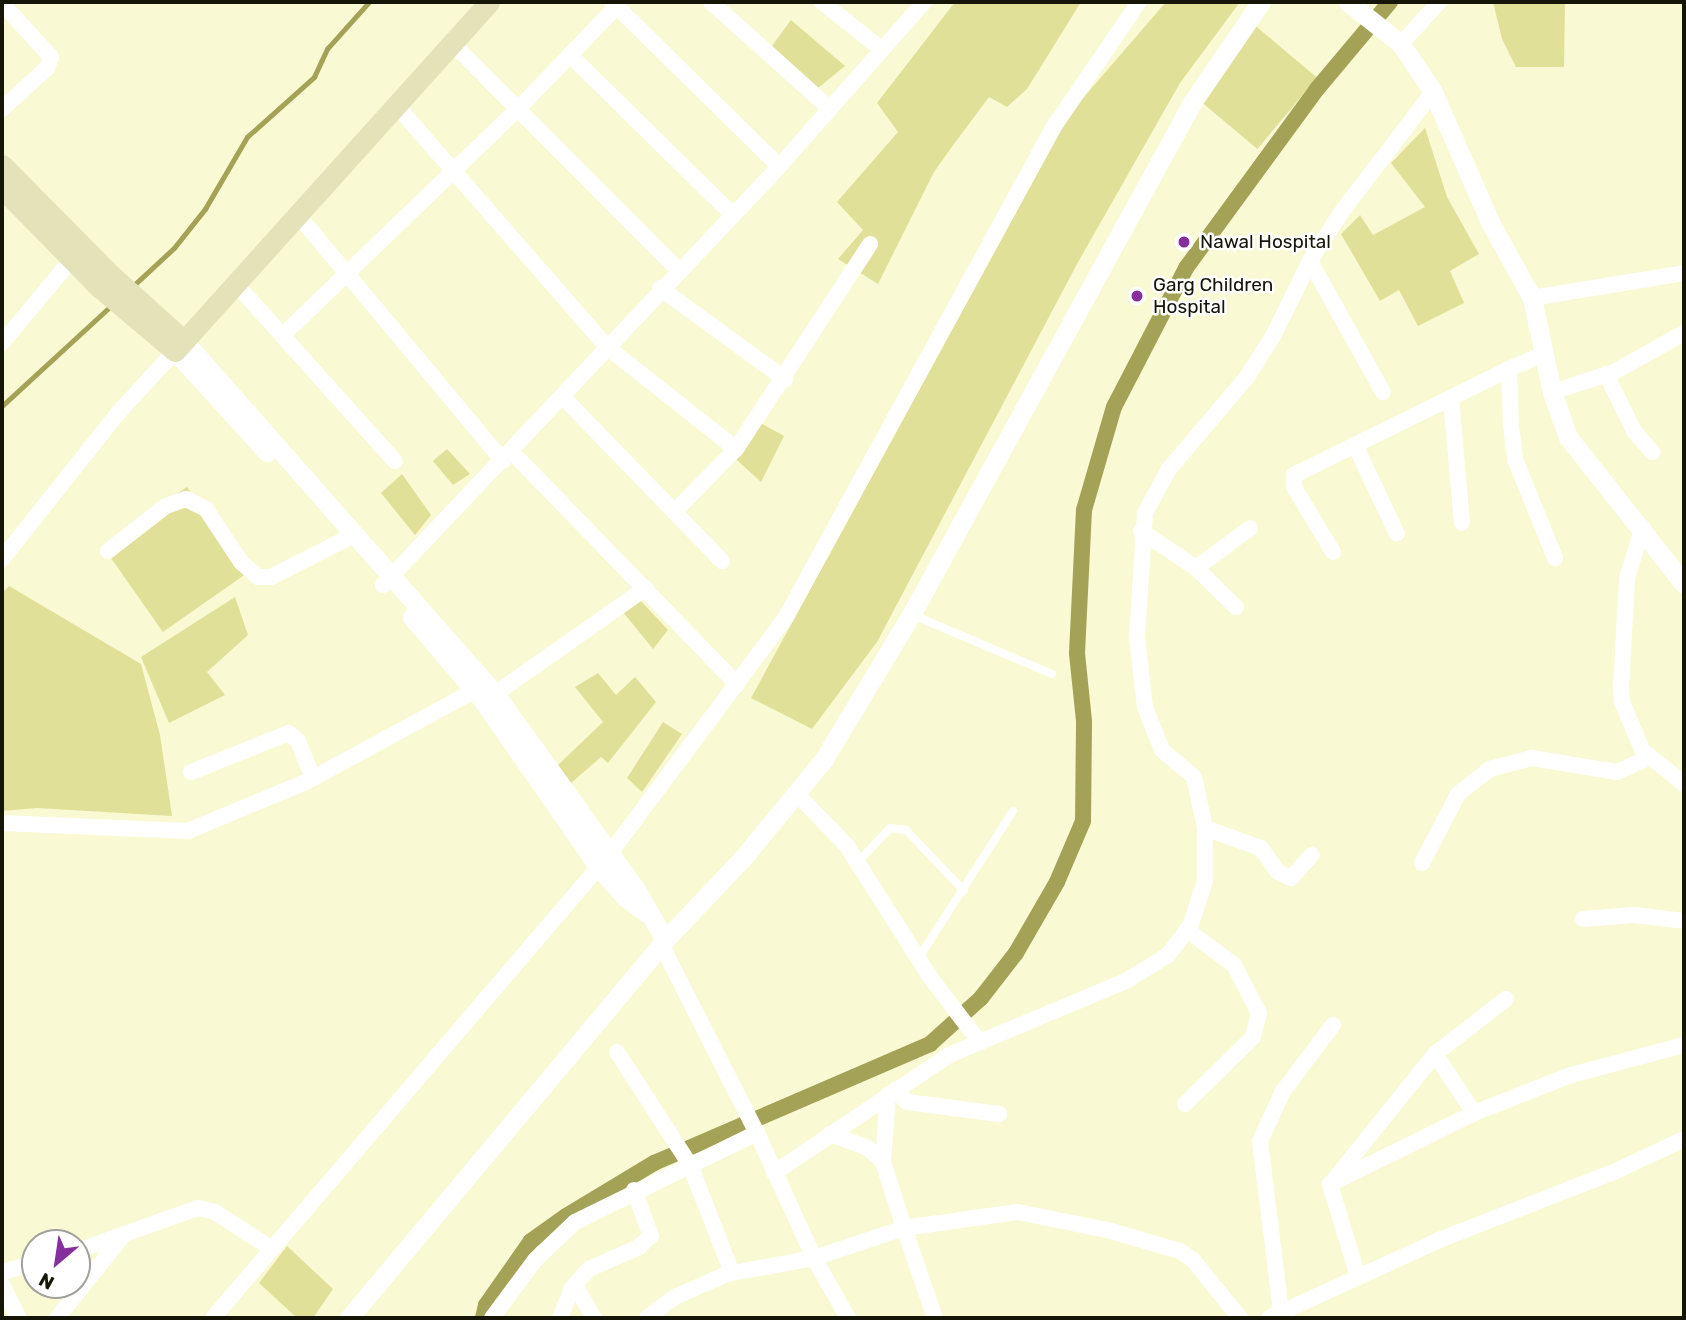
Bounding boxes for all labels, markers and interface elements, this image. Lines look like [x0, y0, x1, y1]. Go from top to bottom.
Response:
place label: Nawal Hospital [1200, 231, 1331, 253]
marker: Nawal Hospital [1174, 232, 1194, 252]
place label: Garg Children Hospital [1153, 274, 1273, 318]
marker: Garg Children Hospital [1127, 286, 1147, 306]
north arrow [21, 1229, 91, 1299]
text: N [35, 1268, 58, 1294]

